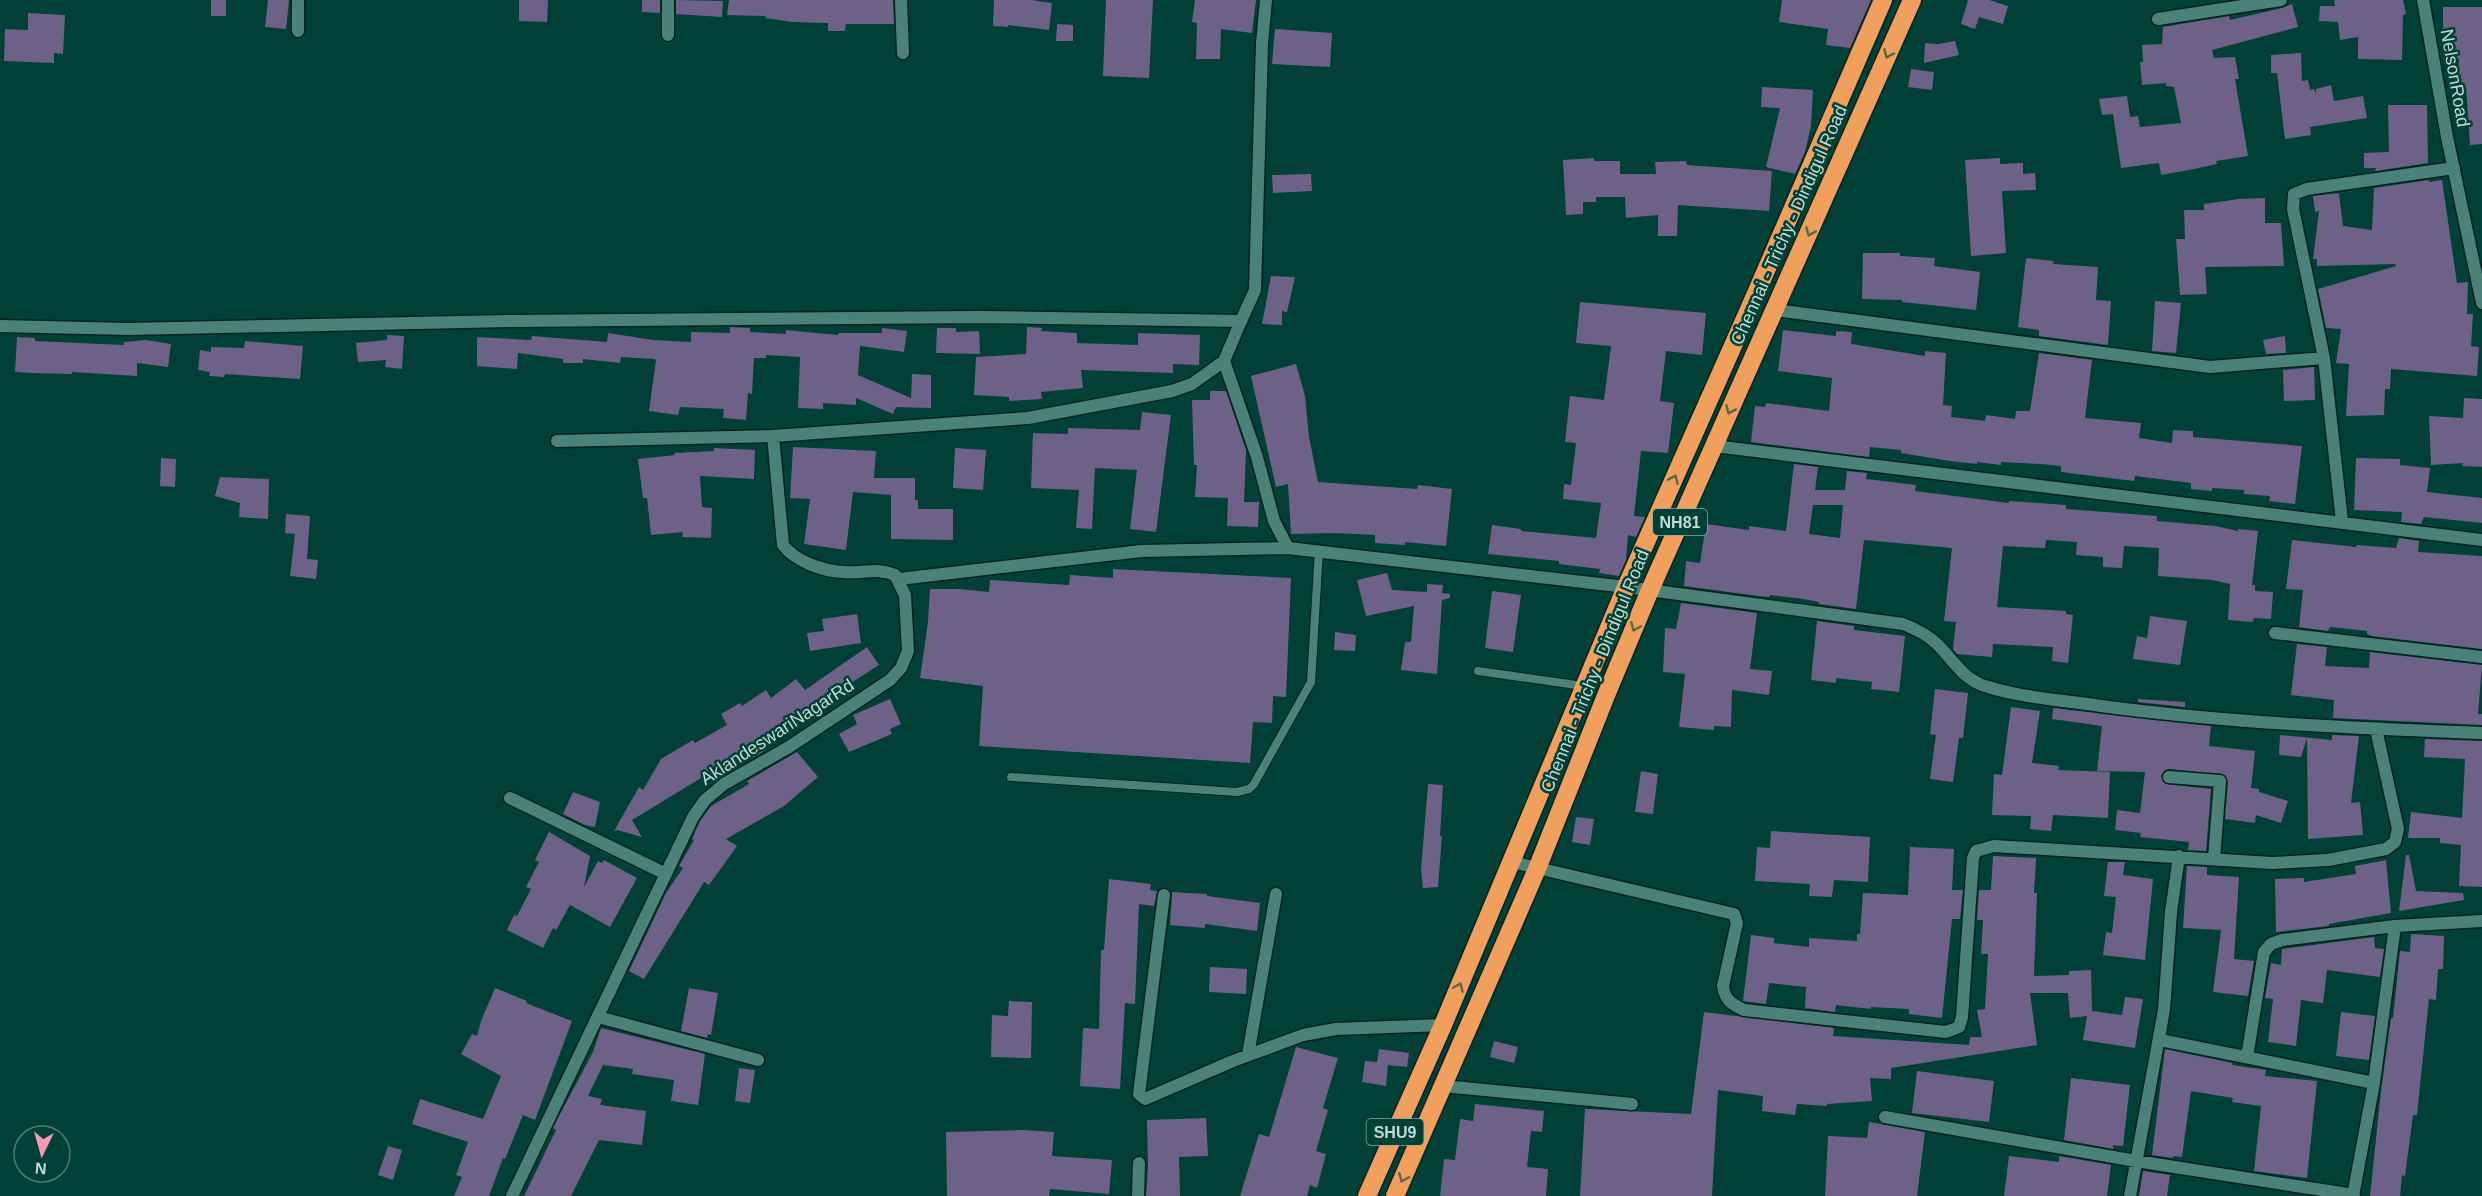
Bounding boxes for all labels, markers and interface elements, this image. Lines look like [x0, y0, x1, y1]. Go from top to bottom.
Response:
street label: NelsonRoad [2437, 27, 2473, 129]
one-way arrow [1883, 47, 1895, 58]
street label: Chennai - Trichy - Dindigul Road [1727, 102, 1851, 348]
one-way arrow [1805, 226, 1817, 237]
one-way arrow [1725, 404, 1737, 415]
one-way arrow [1667, 475, 1679, 486]
road number: NH81 [1653, 509, 1707, 535]
street label: Chennai - Trichy - Dindigul Road [1537, 547, 1653, 795]
one-way arrow [1630, 621, 1642, 632]
street label: AklandeswariNagarRd [696, 675, 858, 789]
one-way arrow [1452, 983, 1464, 994]
road number: SHU9 [1366, 1119, 1424, 1145]
north arrow [12, 1124, 72, 1184]
text: N [34, 1159, 47, 1177]
one-way arrow [1398, 1172, 1410, 1183]

